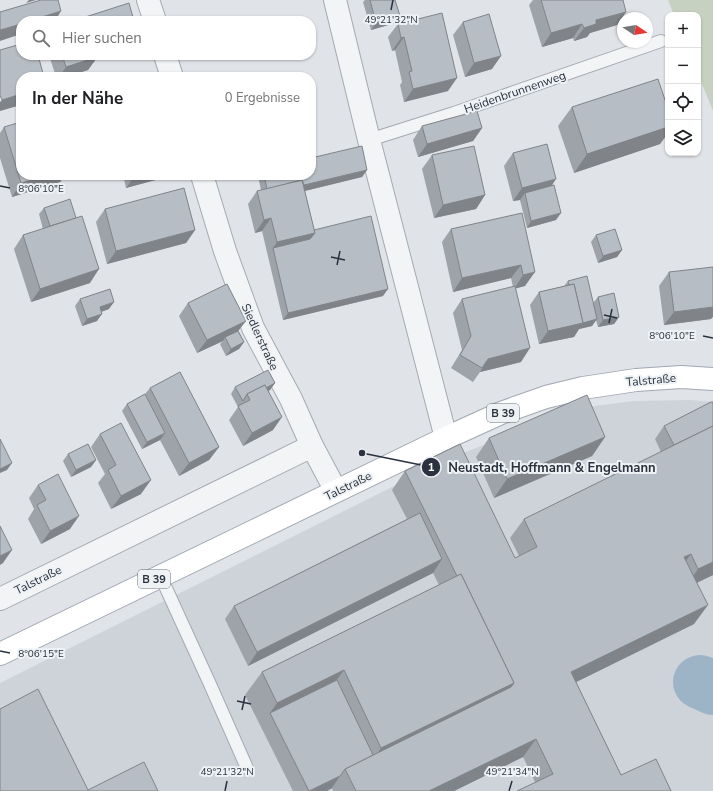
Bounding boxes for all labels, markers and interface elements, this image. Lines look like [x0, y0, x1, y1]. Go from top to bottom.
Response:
north arrow [617, 12, 653, 48]
map controls [665, 12, 701, 156]
button: + [665, 12, 701, 48]
text: 49°21'32"N [364, 13, 418, 27]
search box [16, 16, 316, 60]
icon: search [30, 27, 52, 49]
text: Hier suchen [62, 28, 142, 48]
button: − [665, 48, 701, 84]
street label: Heidenbrunnenweg [462, 67, 568, 117]
button: locate [665, 84, 701, 120]
text: In der Nähe [32, 87, 123, 110]
text: 0 Ergebnisse [225, 89, 300, 107]
button: layers [665, 120, 701, 156]
text: 8°06'10"E [18, 182, 64, 196]
street label: Siedlerstraße [238, 301, 282, 373]
text: 8°06'10"E [649, 329, 695, 343]
street label: Talstraße [625, 370, 677, 390]
road number: B 39 [487, 404, 519, 422]
callout: Neustadt, Hoffmann & Engelmann [421, 455, 664, 480]
text: 1 [427, 459, 435, 475]
text: Neustadt, Hoffmann & Engelmann [448, 459, 656, 477]
street label: Talstraße [322, 468, 374, 504]
street label: Talstraße [12, 562, 64, 598]
road number: B 39 [138, 570, 170, 588]
text: 8°06'15"E [18, 647, 64, 661]
text: 49°21'32"N [200, 765, 254, 779]
text: 49°21'34"N [485, 765, 539, 779]

